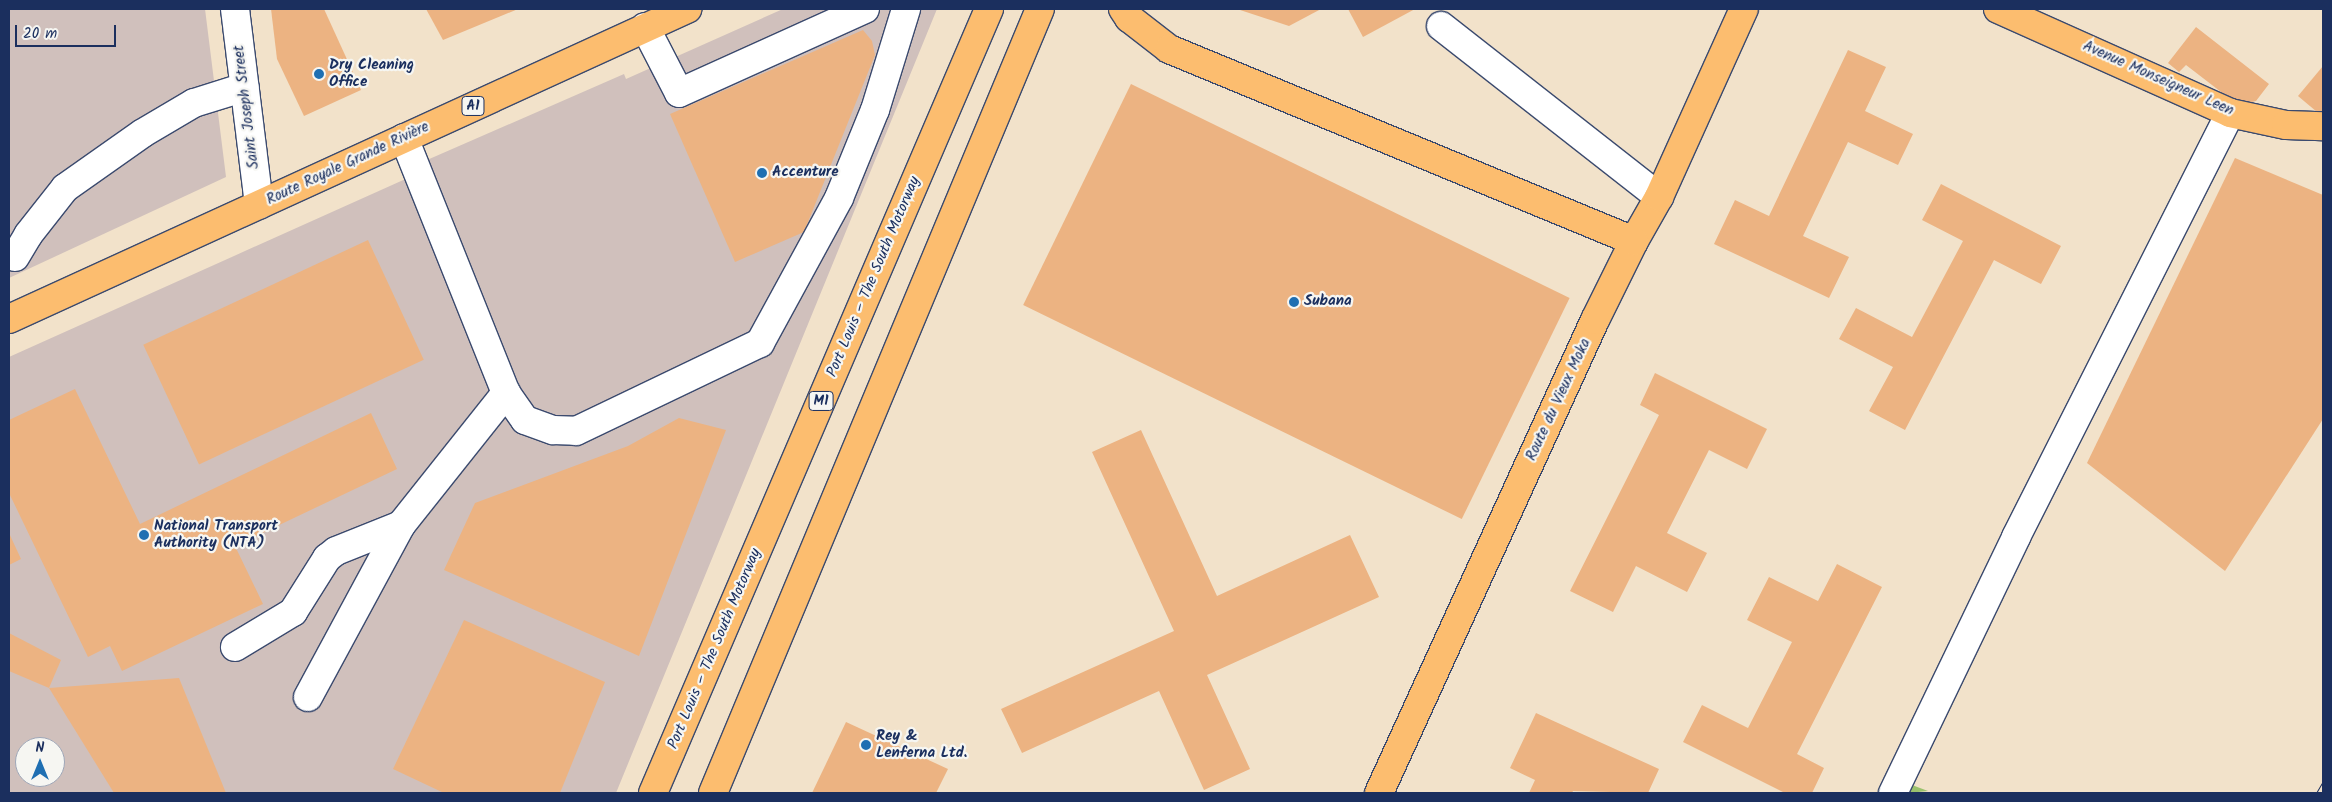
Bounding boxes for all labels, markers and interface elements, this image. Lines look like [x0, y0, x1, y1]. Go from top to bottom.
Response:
scale bar [18, 15, 119, 47]
text: 20 m [23, 22, 57, 46]
street label: Avenue Monseigneur Leen [2080, 38, 2236, 120]
street label: Saint Joseph Street [230, 44, 264, 170]
place label: Dry Cleaning Office [329, 56, 414, 91]
marker: Dry Cleaning Office [313, 68, 325, 80]
road number: A1 [460, 94, 486, 118]
street label: Route Royale Grande Rivière [264, 118, 432, 210]
place label: Accenture [772, 164, 839, 182]
marker: Accenture [756, 167, 768, 179]
street label: Port Louis – The South Motorway [823, 174, 925, 380]
place label: Subana [1304, 293, 1352, 311]
marker: Subana [1288, 296, 1300, 308]
street label: Route du Vieux Moka [1523, 336, 1595, 464]
road number: M1 [808, 390, 834, 412]
place label: National Transport Authority (NTA) [154, 517, 278, 552]
marker: National Transport Authority (NTA) [138, 529, 150, 541]
street label: Port Louis – The South Motorway [664, 546, 766, 752]
place label: Rey & Lenferna Ltd. [876, 727, 967, 762]
north arrow [15, 737, 65, 787]
text: N [36, 737, 44, 759]
marker: Rey & Lenferna Ltd. [860, 739, 872, 751]

